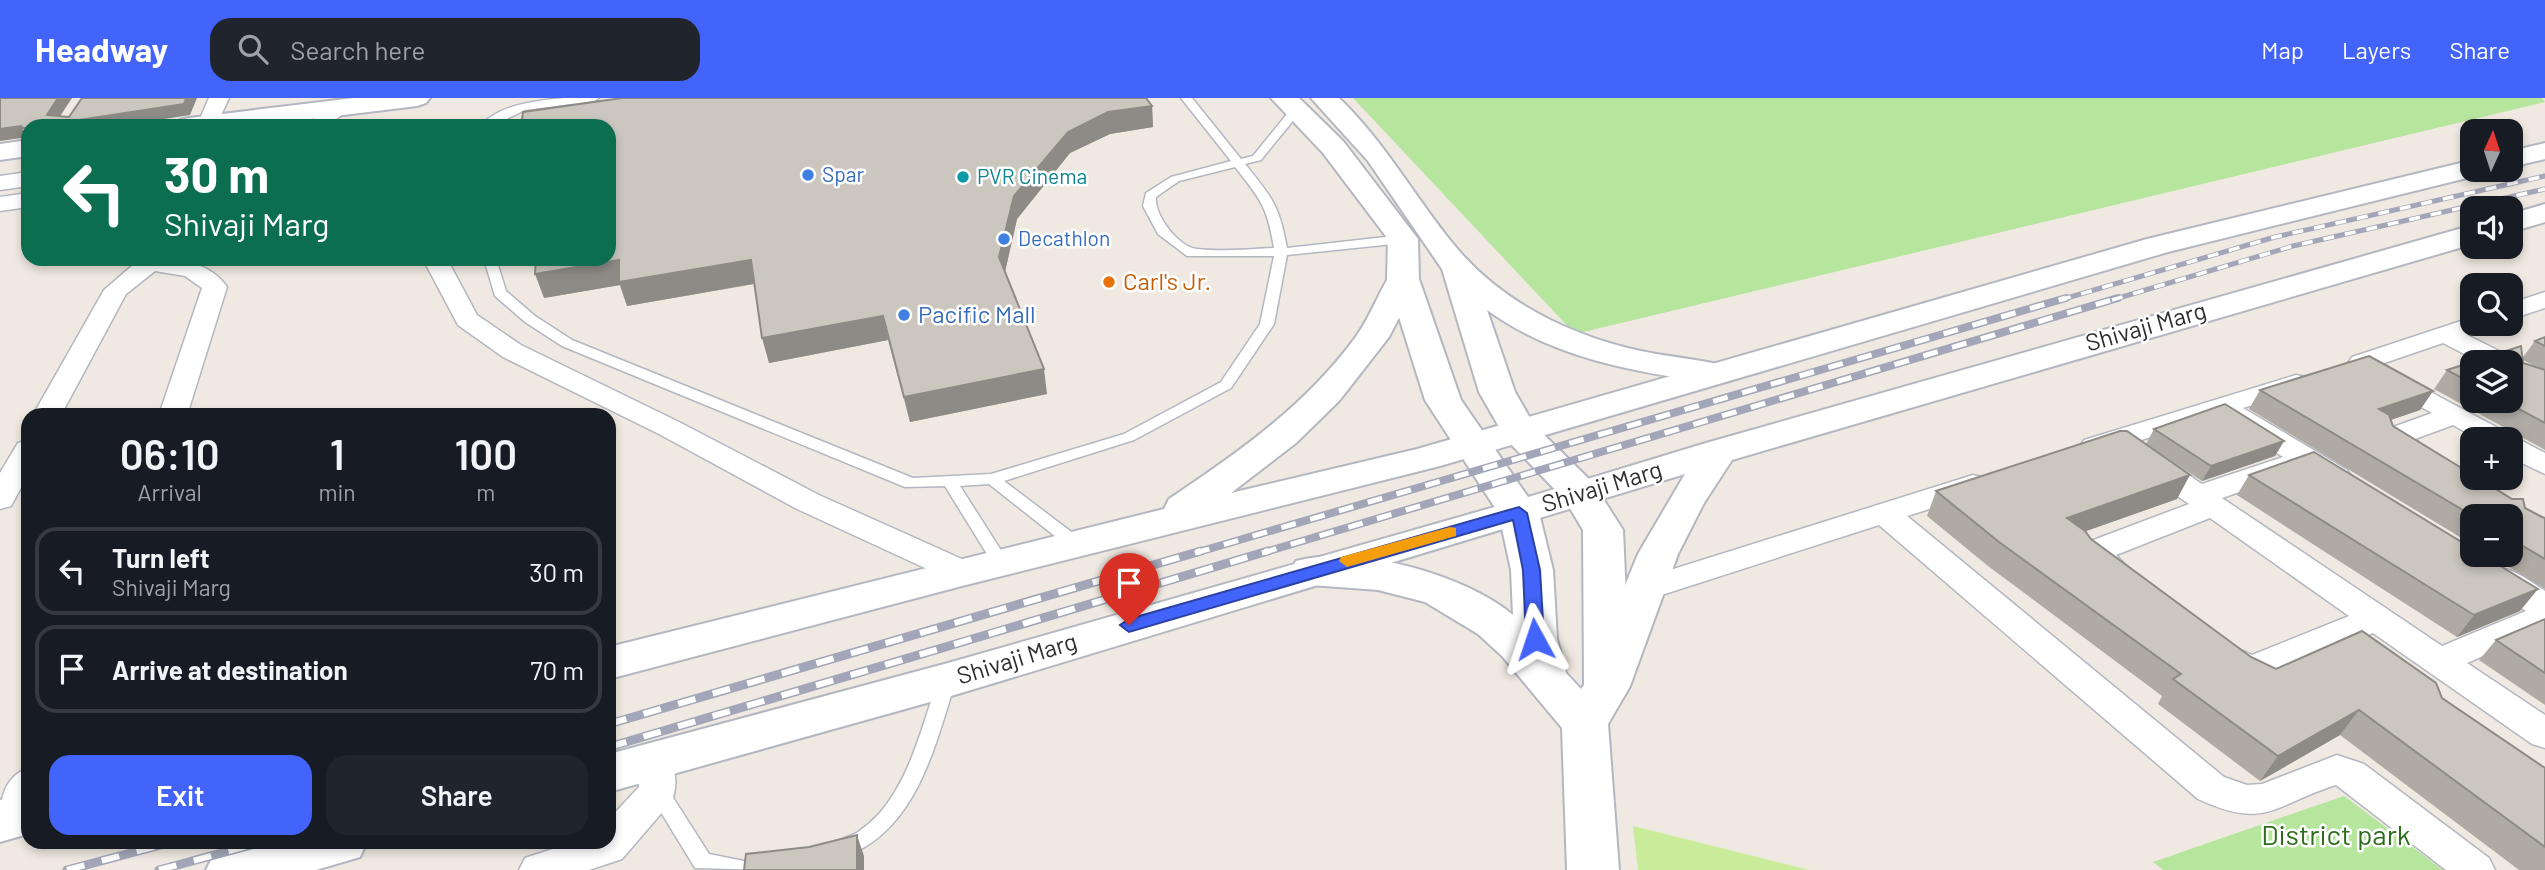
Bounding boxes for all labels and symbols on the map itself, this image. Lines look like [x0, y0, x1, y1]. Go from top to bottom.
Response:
north arrow [2460, 119, 2524, 182]
place label: Spar [822, 161, 865, 186]
place label: PVR Cinema [977, 163, 1087, 188]
marker: Spar [800, 167, 816, 183]
marker: PVR Cinema [955, 169, 971, 185]
place label: Decathlon [1018, 225, 1110, 250]
marker: Decathlon [996, 231, 1012, 247]
place label: Carl's Jr. [1123, 266, 1211, 295]
marker: Carl's Jr. [1101, 274, 1117, 290]
street label: Shivaji Marg [2082, 295, 2209, 357]
place label: Pacific Mall [918, 299, 1035, 328]
marker: Pacific Mall [896, 307, 912, 323]
street label: Shivaji Marg [1538, 454, 1665, 518]
pin [1099, 553, 1159, 625]
position arrow [1498, 602, 1572, 676]
street label: Shivaji Marg [953, 626, 1080, 690]
park label: District park [2261, 817, 2411, 851]

